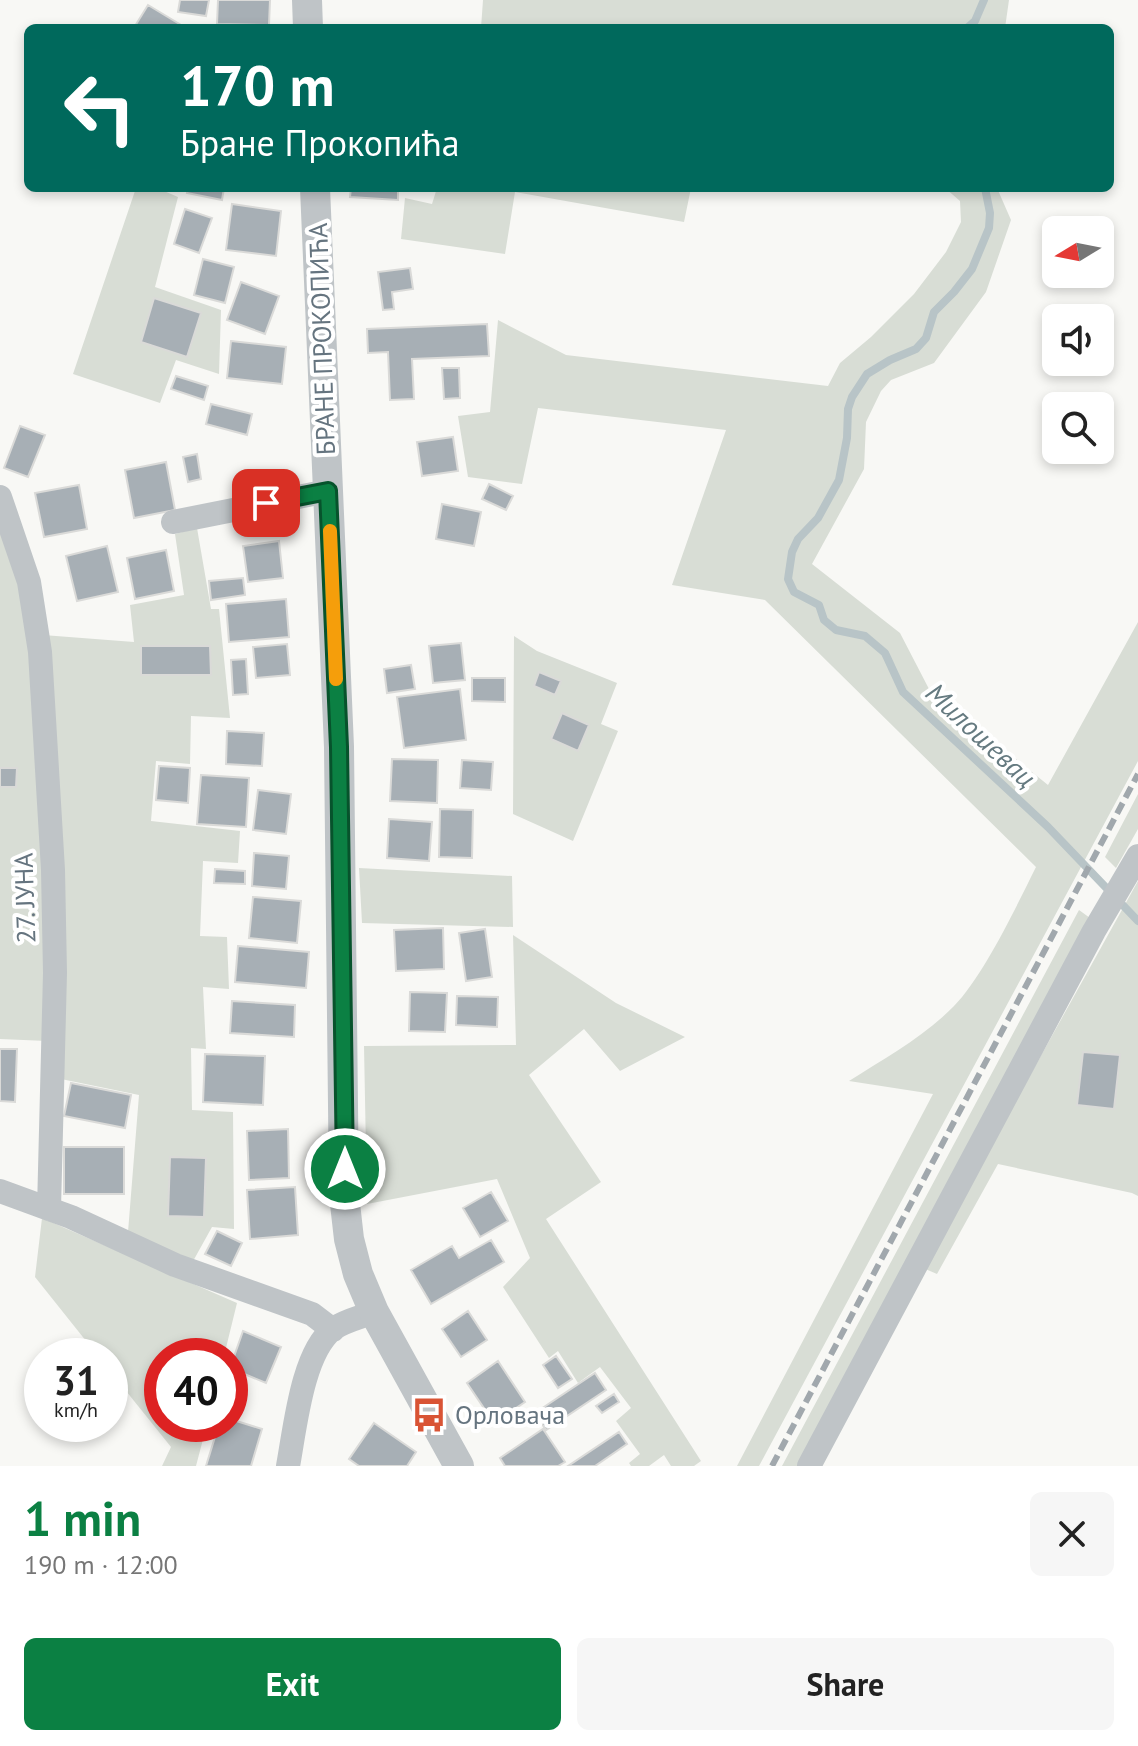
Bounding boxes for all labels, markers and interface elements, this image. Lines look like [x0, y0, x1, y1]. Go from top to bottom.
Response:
text: 170 m [180, 49, 335, 121]
icon: left [48, 56, 152, 160]
text: Бране Прокопића [180, 119, 460, 166]
north arrow [1042, 216, 1114, 288]
map controls [1042, 216, 1114, 464]
street label: БРАНЕ ПРОКОПИЋА [301, 222, 342, 456]
button: sound [1042, 304, 1114, 376]
button: search [1042, 392, 1114, 464]
pin [232, 469, 300, 537]
icon: arrive [244, 481, 288, 525]
water label: Милошевац [918, 674, 1044, 795]
street label: 27. ЈУНА [6, 852, 43, 944]
position arrow [303, 1127, 387, 1211]
speed limit sign: 40 [144, 1338, 248, 1442]
text: 31 [53, 1354, 99, 1406]
bus stop icon: Орловача [410, 1396, 448, 1434]
text: km/h [54, 1397, 98, 1423]
place label: Орловача [455, 1398, 565, 1431]
text: 1 min [24, 1487, 141, 1549]
button: close [1030, 1492, 1114, 1576]
text: 190 m · 12:00 [24, 1548, 178, 1581]
button: Exit [24, 1638, 561, 1730]
button: Share [577, 1638, 1114, 1730]

